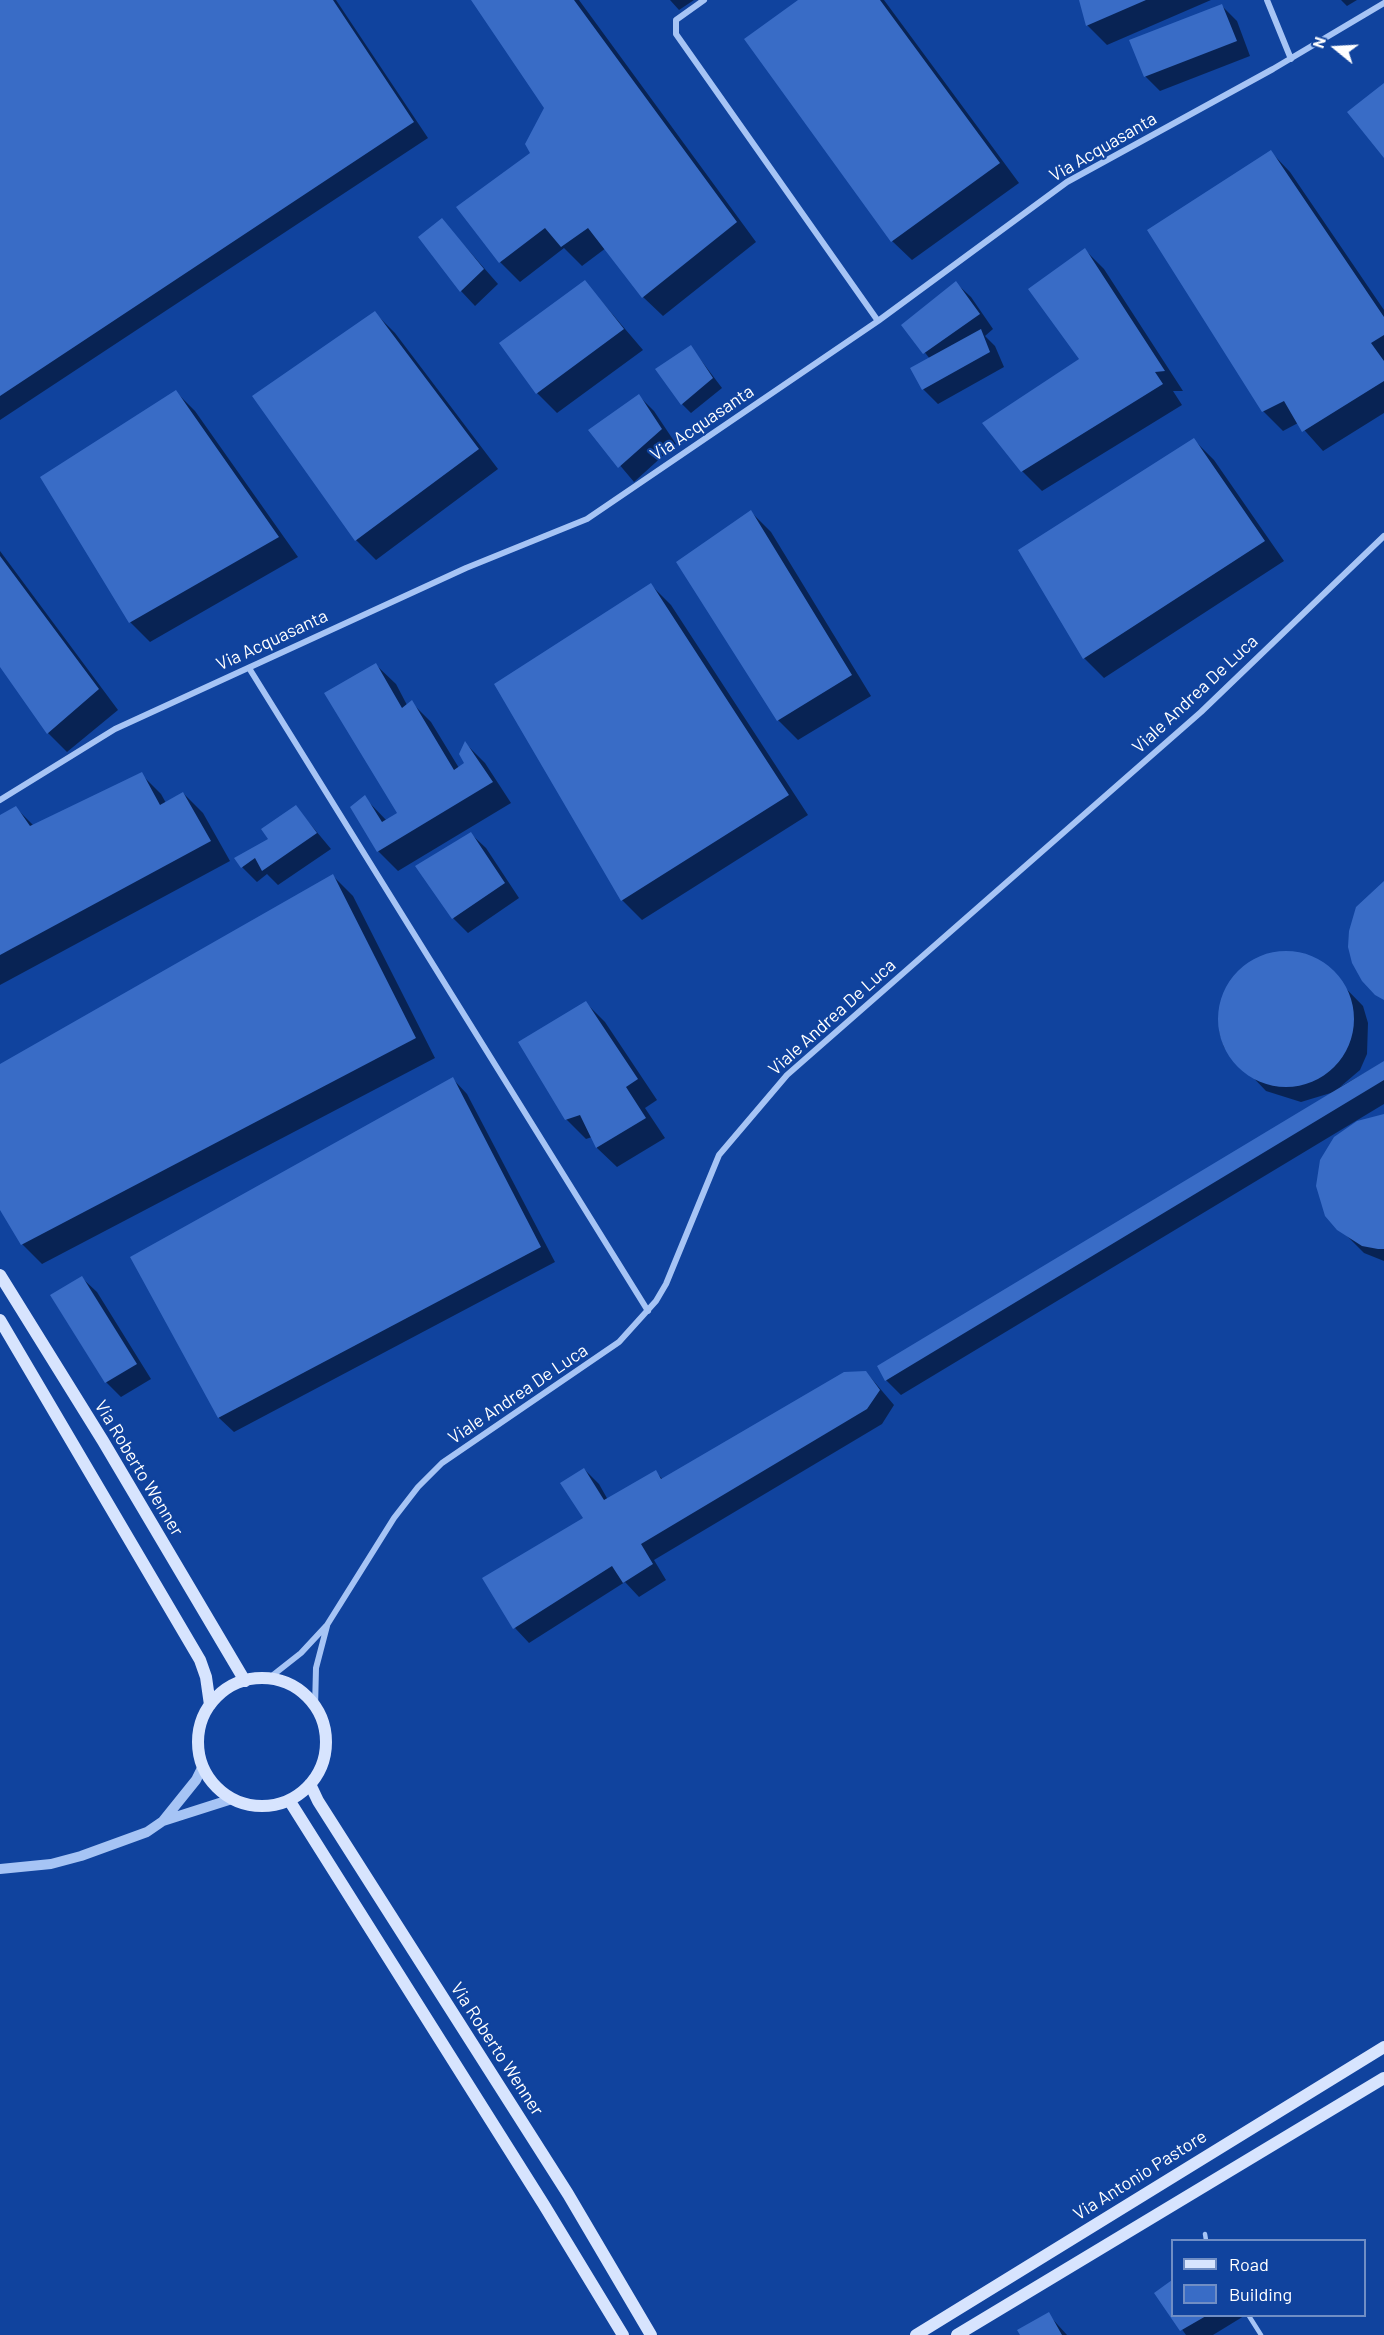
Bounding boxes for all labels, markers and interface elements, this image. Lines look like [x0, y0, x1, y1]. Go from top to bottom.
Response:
north arrow [1306, 18, 1366, 78]
text: N [1308, 34, 1329, 50]
street label: Via Acquasanta [1046, 108, 1160, 186]
street label: Via Acquasanta [646, 380, 758, 466]
street label: Via Acquasanta [213, 605, 331, 675]
street label: Viale Andrea De Luca [1128, 630, 1262, 758]
street label: Viale Andrea De Luca [764, 954, 900, 1080]
street label: Viale Andrea De Luca [444, 1339, 592, 1449]
street label: Via Roberto Wenner [90, 1396, 188, 1540]
street label: Via Roberto Wenner [446, 1978, 548, 2120]
street label: Via Antonio Pastore [1069, 2125, 1211, 2225]
legend [1171, 2239, 1366, 2317]
text: Road [1229, 2253, 1269, 2275]
text: Building [1229, 2283, 1292, 2305]

